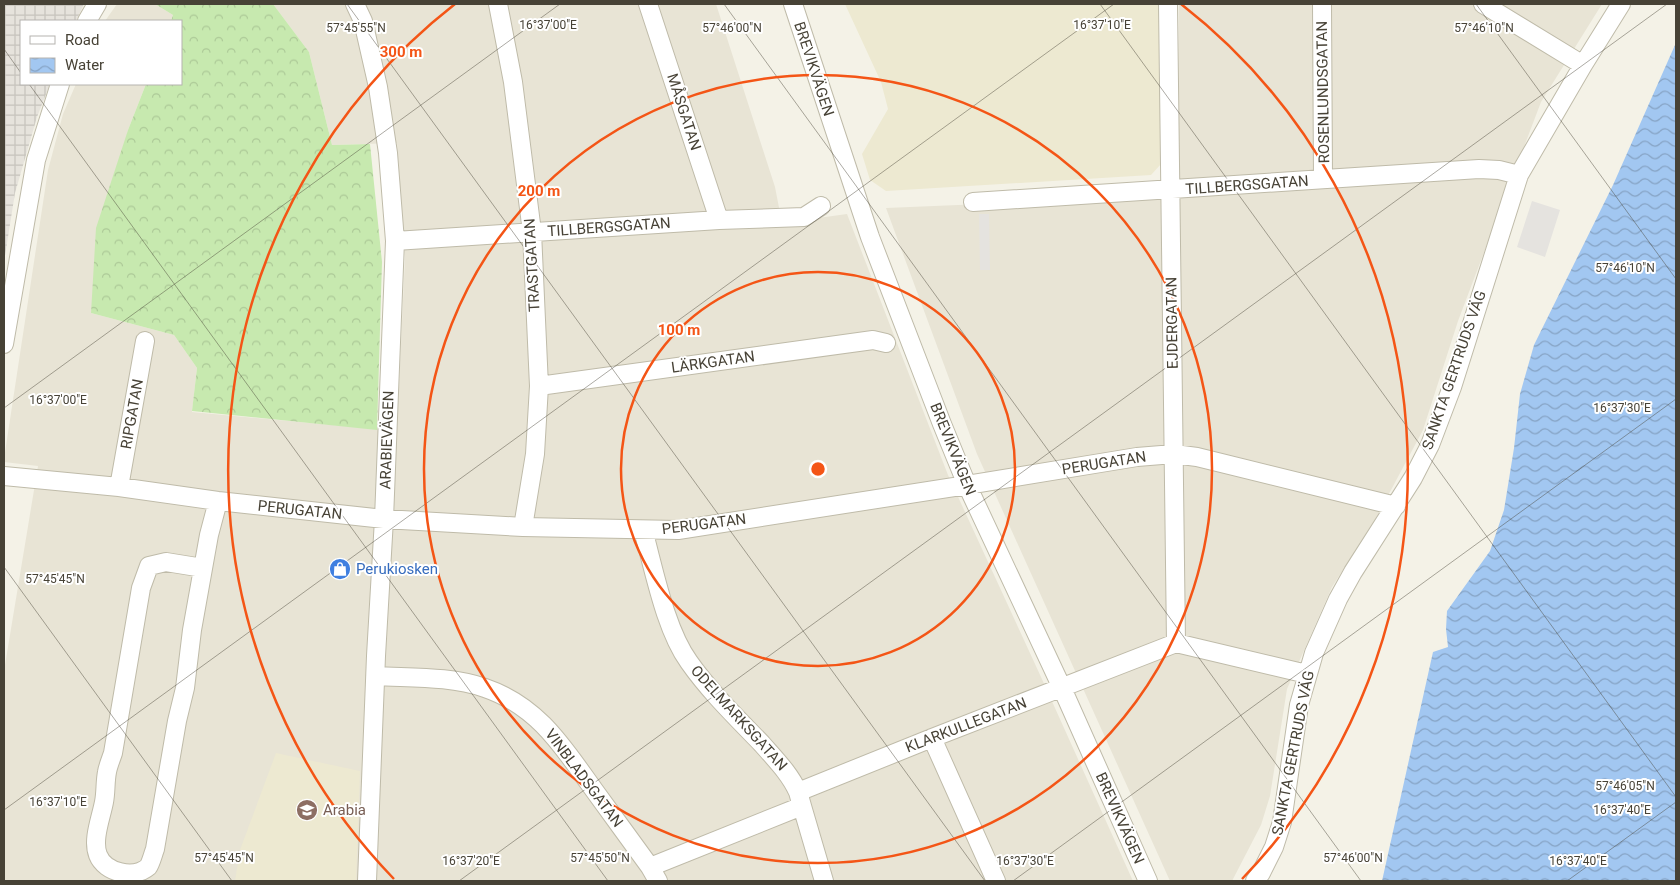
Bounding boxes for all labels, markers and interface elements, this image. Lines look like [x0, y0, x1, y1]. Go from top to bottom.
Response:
text: 16°37'00"E [519, 18, 577, 32]
text: 16°37'10"E [1073, 18, 1131, 32]
street label: BREVIKVÄGEN [790, 19, 838, 119]
legend [20, 20, 182, 85]
text: 57°45'55"N [326, 21, 386, 35]
text: 57°46'00"N [702, 21, 762, 35]
street label: ROSENLUNDSGATAN [1313, 21, 1333, 163]
text: 57°46'10"N [1454, 21, 1514, 35]
text: Road [65, 31, 99, 49]
text: 300 m [380, 43, 422, 61]
text: Water [65, 56, 104, 74]
street label: MÅSGATAN [663, 71, 705, 153]
street label: TILLBERGSGATAN [1185, 172, 1309, 198]
text: 200 m [518, 182, 560, 200]
street label: TILLBERGSGATAN [547, 214, 671, 240]
street label: TRASTGATAN [521, 218, 543, 312]
text: 57°46'10"N [1595, 261, 1655, 275]
street label: EJDERGATAN [1162, 277, 1182, 369]
street label: SANKTA GERTRUDS VÄG [1418, 288, 1490, 452]
text: 100 m [658, 321, 700, 339]
street label: LÄRKGATAN [670, 347, 756, 377]
street label: RIPGATAN [117, 378, 147, 450]
street label: ARABIEVÄGEN [376, 390, 398, 490]
text: 16°37'00"E [29, 393, 87, 407]
street label: BREVIKVÄGEN [926, 400, 980, 498]
text: 16°37'30"E [1593, 401, 1651, 415]
street label: PERUGATAN [1061, 447, 1147, 479]
centre of rings [809, 460, 827, 478]
street label: PERUGATAN [257, 497, 343, 523]
street label: PERUGATAN [661, 510, 747, 538]
shop icon: Perukiosken [328, 557, 352, 581]
place label: Perukiosken [356, 560, 438, 578]
text: 57°45'45"N [25, 572, 85, 586]
street label: ODELMARKSGATAN [687, 662, 791, 774]
street label: SANKTA GERTRUDS VÄG [1268, 669, 1318, 837]
street label: KLARKULLEGATAN [903, 694, 1029, 756]
street label: VINBLADSGATAN [541, 725, 627, 831]
street label: BREVIKVÄGEN [1092, 769, 1148, 867]
text: 57°46'05"N [1595, 779, 1655, 793]
text: 16°37'10"E [29, 795, 87, 809]
school or university icon: Arabia [295, 798, 319, 822]
place label: Arabia [323, 801, 366, 819]
text: 16°37'40"E [1593, 803, 1651, 817]
text: 57°45'45"N [194, 851, 254, 865]
text: 57°45'50"N [570, 851, 630, 865]
text: 57°46'00"N [1323, 851, 1383, 865]
text: 16°37'20"E [442, 854, 500, 868]
text: 16°37'30"E [996, 854, 1054, 868]
text: 16°37'40"E [1549, 854, 1607, 868]

